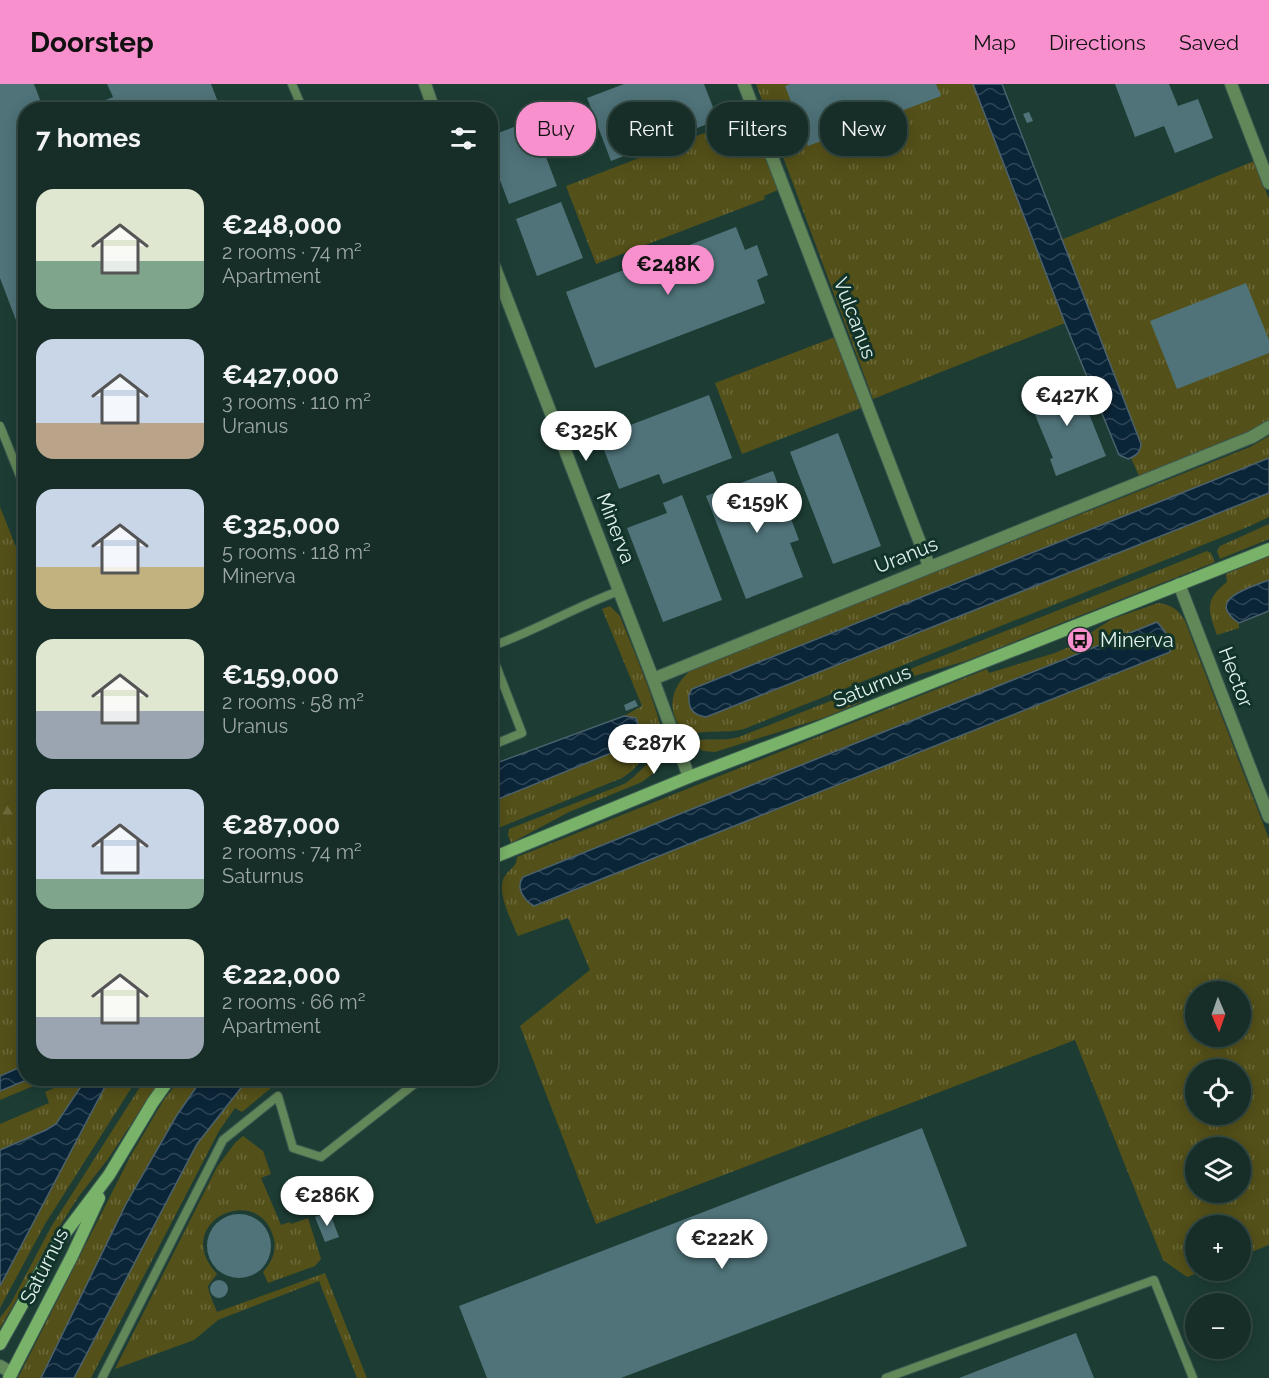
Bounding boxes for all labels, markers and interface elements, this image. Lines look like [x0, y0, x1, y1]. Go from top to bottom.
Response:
text: Doorstep [30, 26, 154, 59]
text: Map [973, 30, 1016, 55]
text: Directions [1049, 30, 1146, 55]
text: Saved [1179, 30, 1239, 55]
chip: Buy [516, 102, 596, 156]
chip: Rent [608, 102, 695, 156]
chip: Filters [707, 102, 808, 156]
chip: New [820, 102, 907, 156]
icon: filters [447, 122, 480, 155]
text: 7 homes [36, 123, 141, 153]
text: €248,000 [222, 210, 342, 240]
icon: home [84, 213, 156, 285]
text: 2 rooms · 74 m² [222, 240, 362, 264]
pin: €248K [626, 245, 710, 296]
text: €248K [636, 252, 700, 276]
text: Apartment [222, 264, 321, 288]
street label: Vulcanus [829, 274, 881, 362]
text: €427,000 [222, 360, 339, 390]
icon: home [84, 363, 156, 435]
pin: €427K [1025, 376, 1109, 427]
text: €427K [1035, 383, 1099, 407]
text: 3 rooms · 110 m² [222, 390, 371, 414]
pin: €325K [544, 411, 628, 462]
text: Uranus [222, 414, 288, 438]
text: €325K [555, 418, 617, 442]
pin: €159K [715, 483, 799, 534]
street label: Minerva [592, 489, 640, 567]
text: €159K [726, 490, 788, 514]
text: €325,000 [222, 510, 340, 540]
icon: home [84, 513, 156, 585]
street label: Uranus [871, 531, 941, 579]
text: 5 rooms · 118 m² [222, 540, 371, 564]
text: Minerva [222, 564, 296, 588]
bus stop icon: Minerva [1065, 625, 1095, 655]
place label: Minerva [1100, 628, 1174, 652]
street label: Hector [1214, 643, 1258, 711]
text: €159,000 [222, 660, 339, 690]
street label: Saturnus [830, 660, 914, 712]
icon: home [84, 663, 156, 735]
text: 2 rooms · 58 m² [222, 690, 364, 714]
text: Uranus [222, 714, 288, 738]
pin: €287K [612, 724, 696, 775]
text: €287K [622, 731, 686, 755]
text: €287,000 [222, 810, 340, 840]
icon: home [84, 813, 156, 885]
text: 2 rooms · 74 m² [222, 840, 362, 864]
text: Saturnus [222, 864, 304, 888]
text: €222,000 [222, 960, 341, 990]
icon: home [84, 963, 156, 1035]
north arrow [1185, 981, 1251, 1047]
map controls [1185, 981, 1251, 1359]
text: 2 rooms · 66 m² [222, 990, 365, 1014]
text: Apartment [222, 1014, 321, 1038]
button: locate [1185, 1059, 1251, 1125]
button: layers [1185, 1137, 1251, 1203]
pin: €286K [285, 1176, 369, 1227]
text: €286K [295, 1183, 359, 1207]
button: + [1185, 1215, 1251, 1281]
pin: €222K [680, 1219, 764, 1270]
street label: Saturnus [15, 1224, 73, 1308]
text: €222K [690, 1226, 754, 1250]
button: − [1185, 1293, 1251, 1359]

